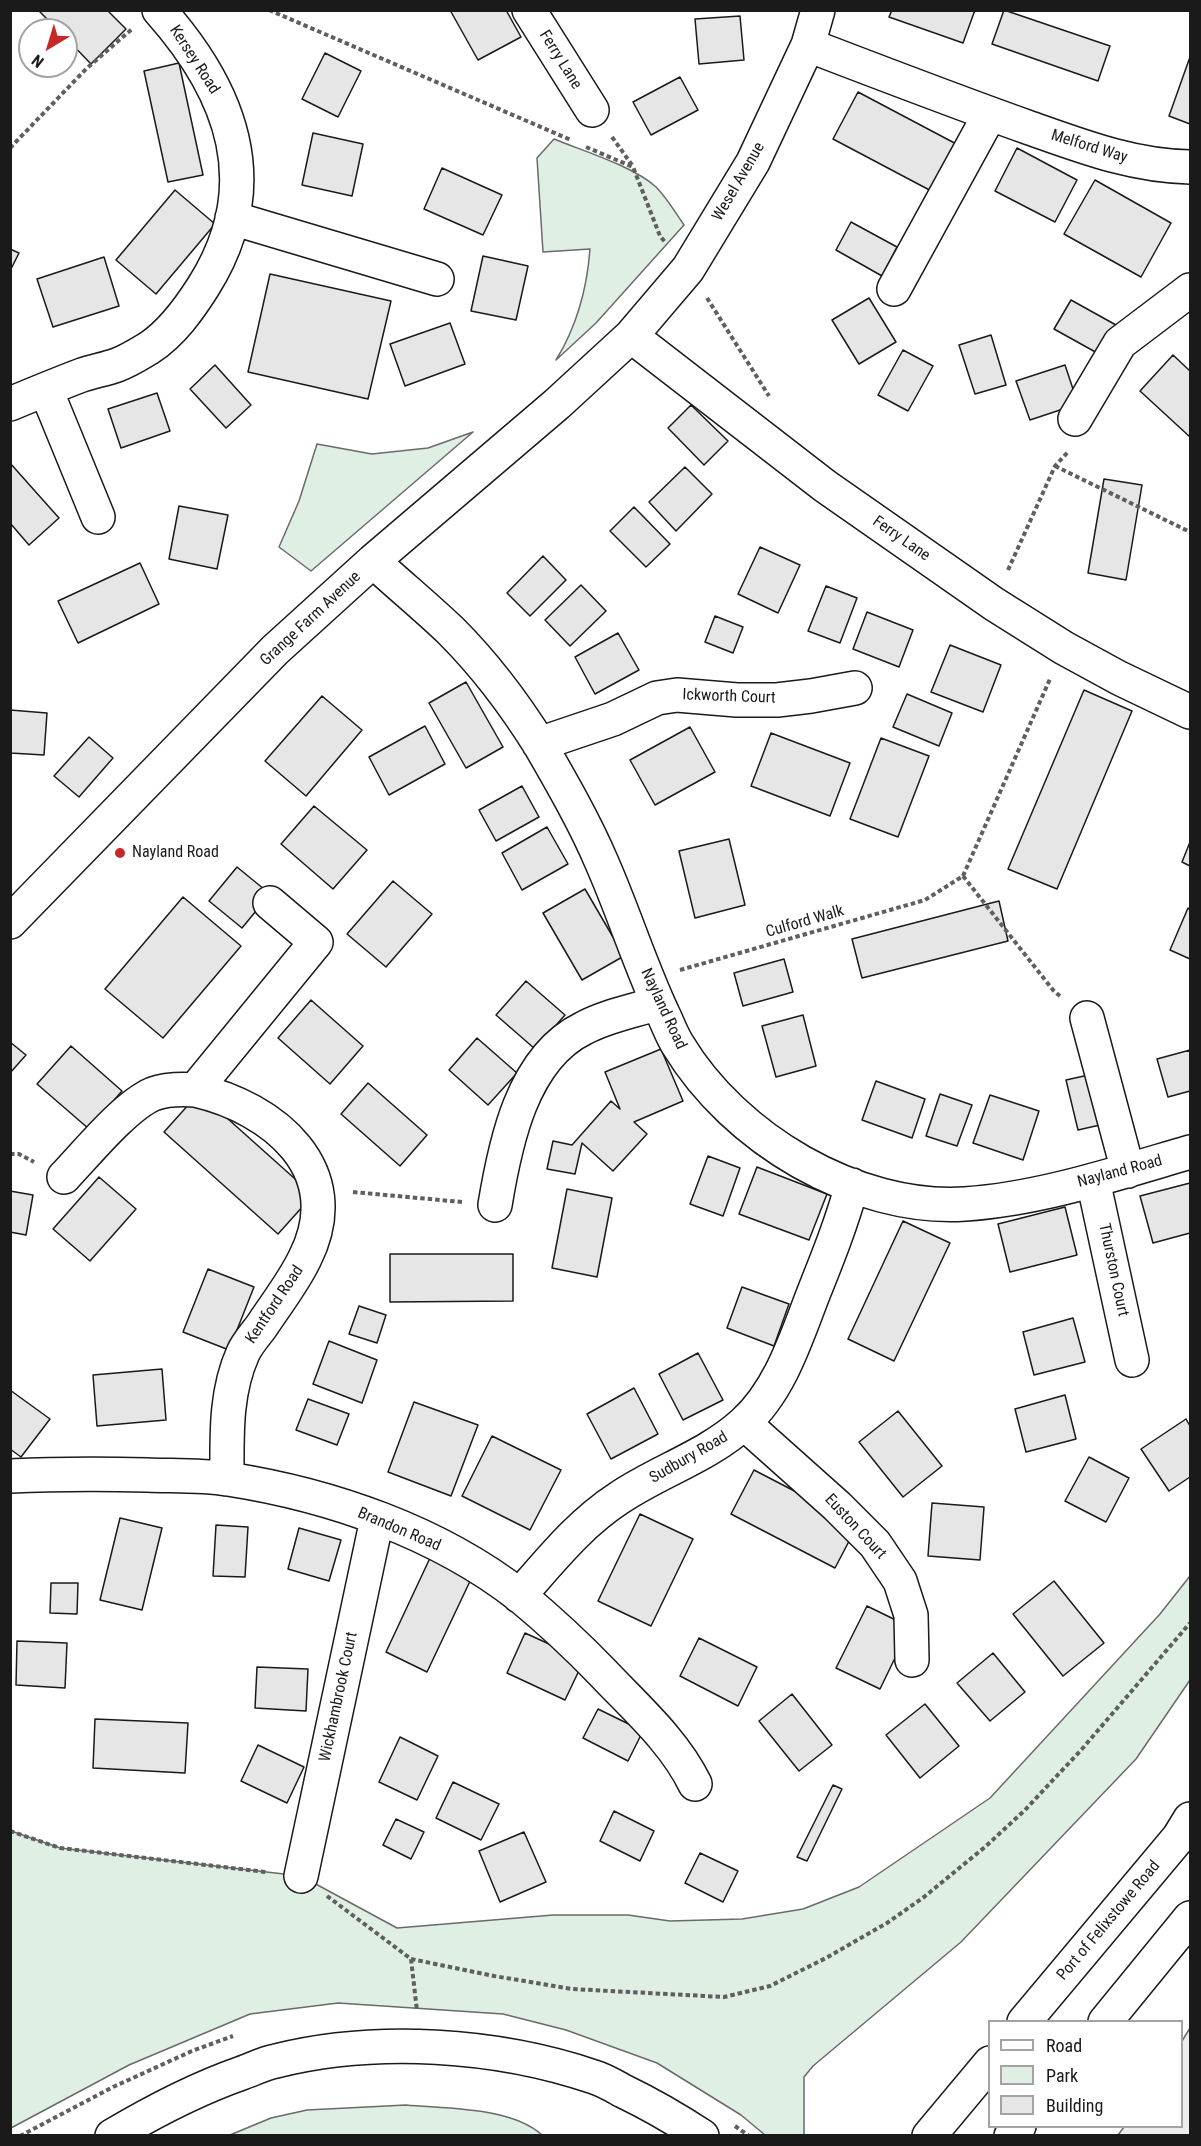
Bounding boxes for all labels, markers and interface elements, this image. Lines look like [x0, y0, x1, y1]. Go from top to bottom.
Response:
north arrow [18, 18, 78, 78]
street label: Kersey Road [165, 22, 223, 98]
street label: Ferry Lane [534, 27, 586, 93]
text: N [28, 51, 48, 72]
street label: Melford Way [1049, 126, 1129, 168]
street label: Wesel Avenue [709, 139, 769, 225]
street label: Ferry Lane [869, 512, 933, 566]
street label: Grange Farm Avenue [257, 568, 365, 670]
street label: Ickworth Court [682, 686, 776, 708]
place label: Nayland Road [132, 843, 219, 863]
marker: Nayland Road [113, 846, 127, 860]
street label: Culford Walk [764, 902, 846, 942]
street label: Nayland Road [636, 966, 690, 1052]
street label: Nayland Road [1076, 1151, 1164, 1193]
street label: Thurston Court [1094, 1222, 1132, 1318]
street label: Kentford Road [242, 1262, 308, 1348]
street label: Sudbury Road [646, 1428, 732, 1488]
street label: Euston Court [820, 1491, 890, 1563]
street label: Brandon Road [355, 1504, 443, 1556]
street label: Wickhambrook Court [316, 1630, 362, 1764]
street label: Port of Felixstowe Road [1053, 1857, 1165, 1985]
legend [988, 2020, 1183, 2128]
text: Road [1046, 2035, 1082, 2056]
text: Park [1046, 2065, 1078, 2086]
text: Building [1046, 2095, 1103, 2116]

